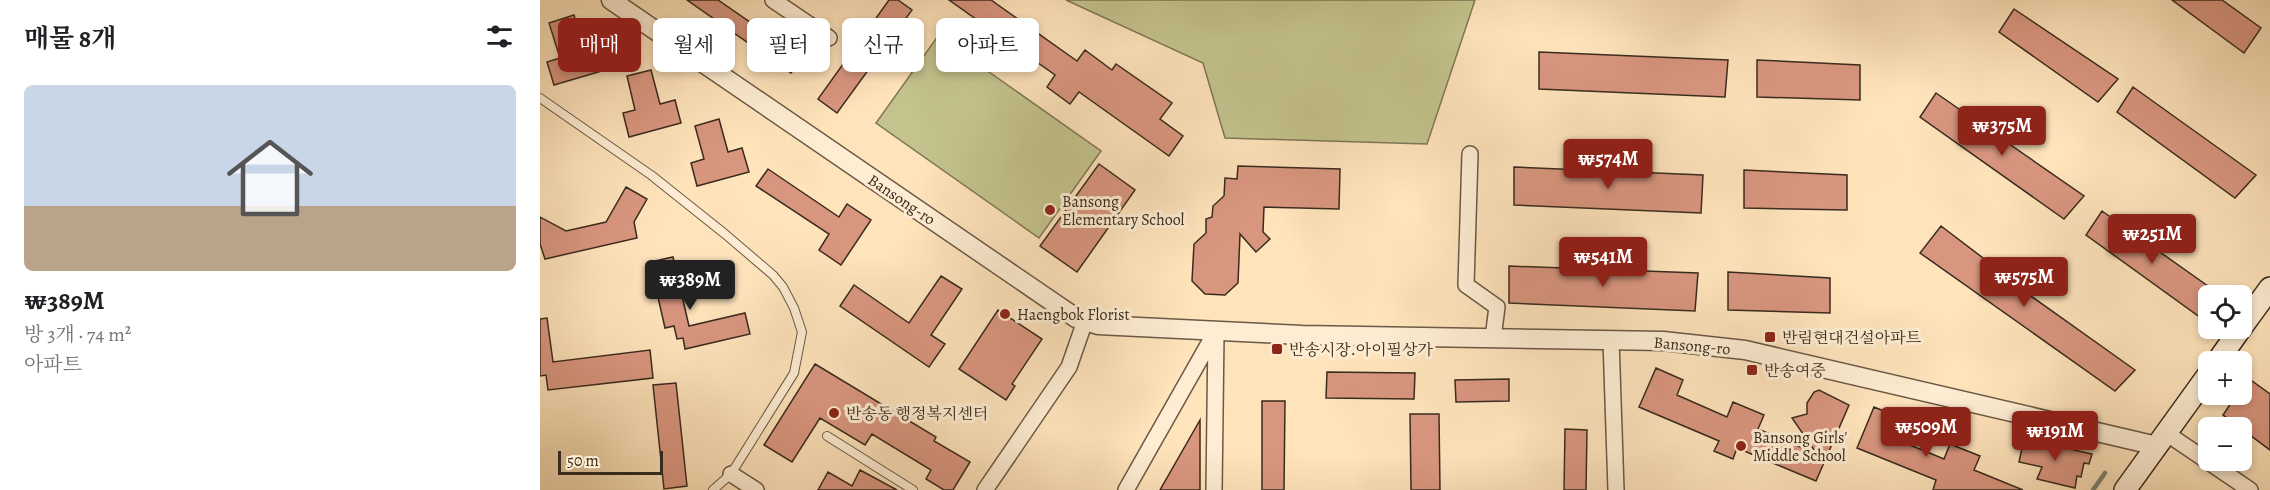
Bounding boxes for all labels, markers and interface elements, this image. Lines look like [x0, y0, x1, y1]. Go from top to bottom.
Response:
chip: 매매 [558, 18, 641, 72]
chip: 월세 [653, 18, 735, 72]
chip: 필터 [747, 18, 830, 72]
chip: 신규 [842, 18, 924, 72]
chip: 아파트 [936, 18, 1039, 72]
icon: filters [483, 20, 516, 53]
text: 매물 8개 [24, 21, 116, 56]
pin: ₩375M [1960, 106, 2044, 157]
text: ₩375M [1972, 112, 2032, 139]
icon: home [216, 124, 324, 232]
pin: ₩574M [1566, 139, 1650, 190]
text: ₩574M [1577, 145, 1639, 172]
street label: Bansong-ro [863, 169, 940, 230]
place label: Bansong Elementary School [1062, 191, 1185, 231]
marker: Bansong Elementary School [1043, 203, 1057, 217]
pin: ₩251M [2110, 214, 2194, 265]
text: ₩251M [2122, 220, 2182, 247]
pin: ₩541M [1561, 237, 1645, 288]
text: ₩541M [1573, 243, 1633, 270]
pin: ₩575M [1982, 257, 2066, 308]
pin: ₩389M [648, 260, 732, 311]
text: ₩575M [1994, 263, 2054, 290]
text: ₩389M [659, 266, 721, 293]
text: ₩389M [24, 283, 105, 318]
map controls [2198, 285, 2252, 471]
button: locate [2198, 285, 2252, 339]
place label: Haengbok Florist [1017, 304, 1130, 326]
marker: Haengbok Florist [998, 307, 1012, 321]
text: 방 3개 · 74 m² [24, 321, 131, 348]
place label: 반림현대건설아파트 [1782, 327, 1922, 349]
marker: 반림현대건설아파트 [1763, 330, 1777, 344]
street label: Bansong-ro [1653, 332, 1731, 360]
place label: 반송시장.아이필상가 [1289, 339, 1434, 361]
marker: 반송시장.아이필상가 [1270, 342, 1284, 356]
text: 아파트 [24, 351, 82, 378]
button: + [2198, 351, 2252, 405]
place label: 반송여중 [1764, 360, 1826, 382]
marker: 반송여중 [1745, 363, 1759, 377]
place label: 반송동 행정복지센터 [846, 403, 988, 425]
marker: 반송동 행정복지센터 [827, 406, 841, 420]
pin: ₩509M [1884, 407, 1968, 458]
pin: ₩191M [2013, 411, 2097, 462]
text: ₩509M [1895, 413, 1957, 440]
text: ₩191M [2026, 417, 2084, 444]
button: − [2198, 417, 2252, 471]
place label: Bansong Girls' Middle School [1753, 427, 1847, 467]
marker: Bansong Girls' Middle School [1734, 439, 1748, 453]
scale bar [558, 448, 663, 476]
text: 50 m [567, 450, 599, 472]

